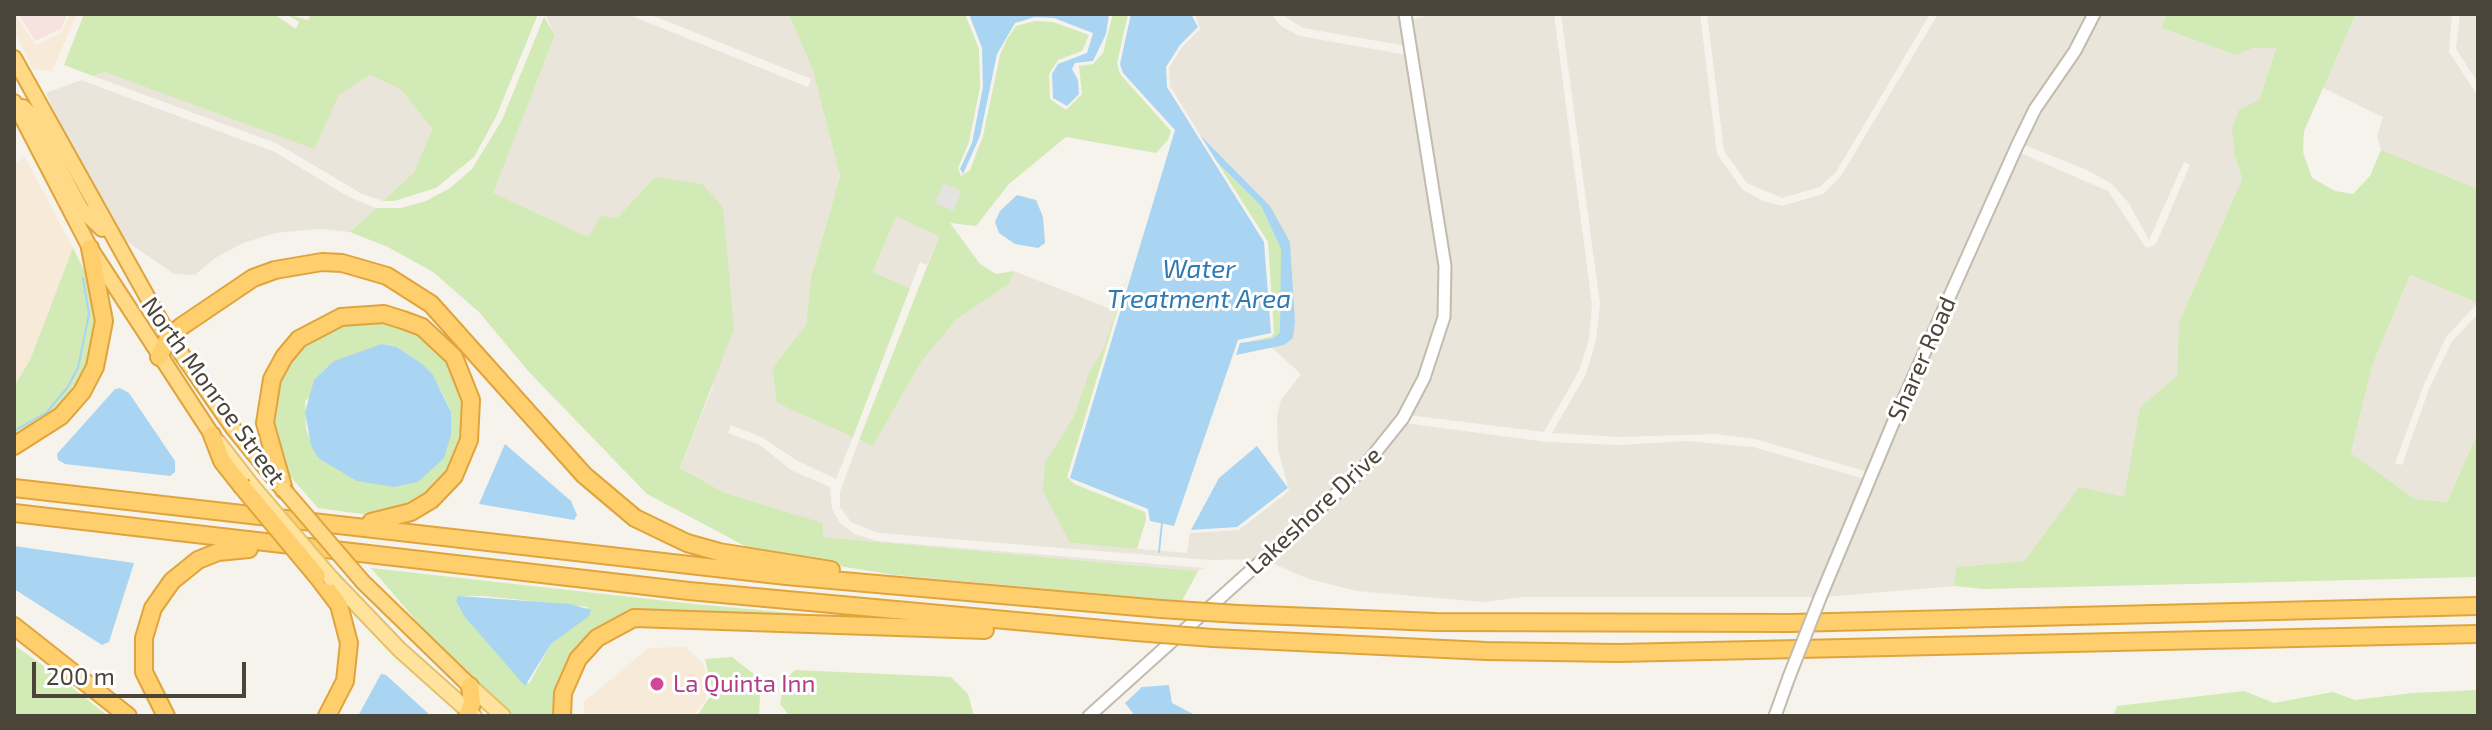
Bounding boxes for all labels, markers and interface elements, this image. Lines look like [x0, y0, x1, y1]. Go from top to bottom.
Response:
water label: Water Treatment Area [1107, 253, 1291, 314]
street label: North Monroe Street [135, 291, 291, 491]
street label: Sharer Road [1882, 292, 1962, 426]
street label: Lakeshore Drive [1240, 441, 1388, 581]
scale bar [36, 646, 250, 696]
text: 200 m [46, 661, 115, 690]
place label: La Quinta Inn [673, 670, 815, 698]
marker: La Quinta Inn [648, 675, 666, 693]

